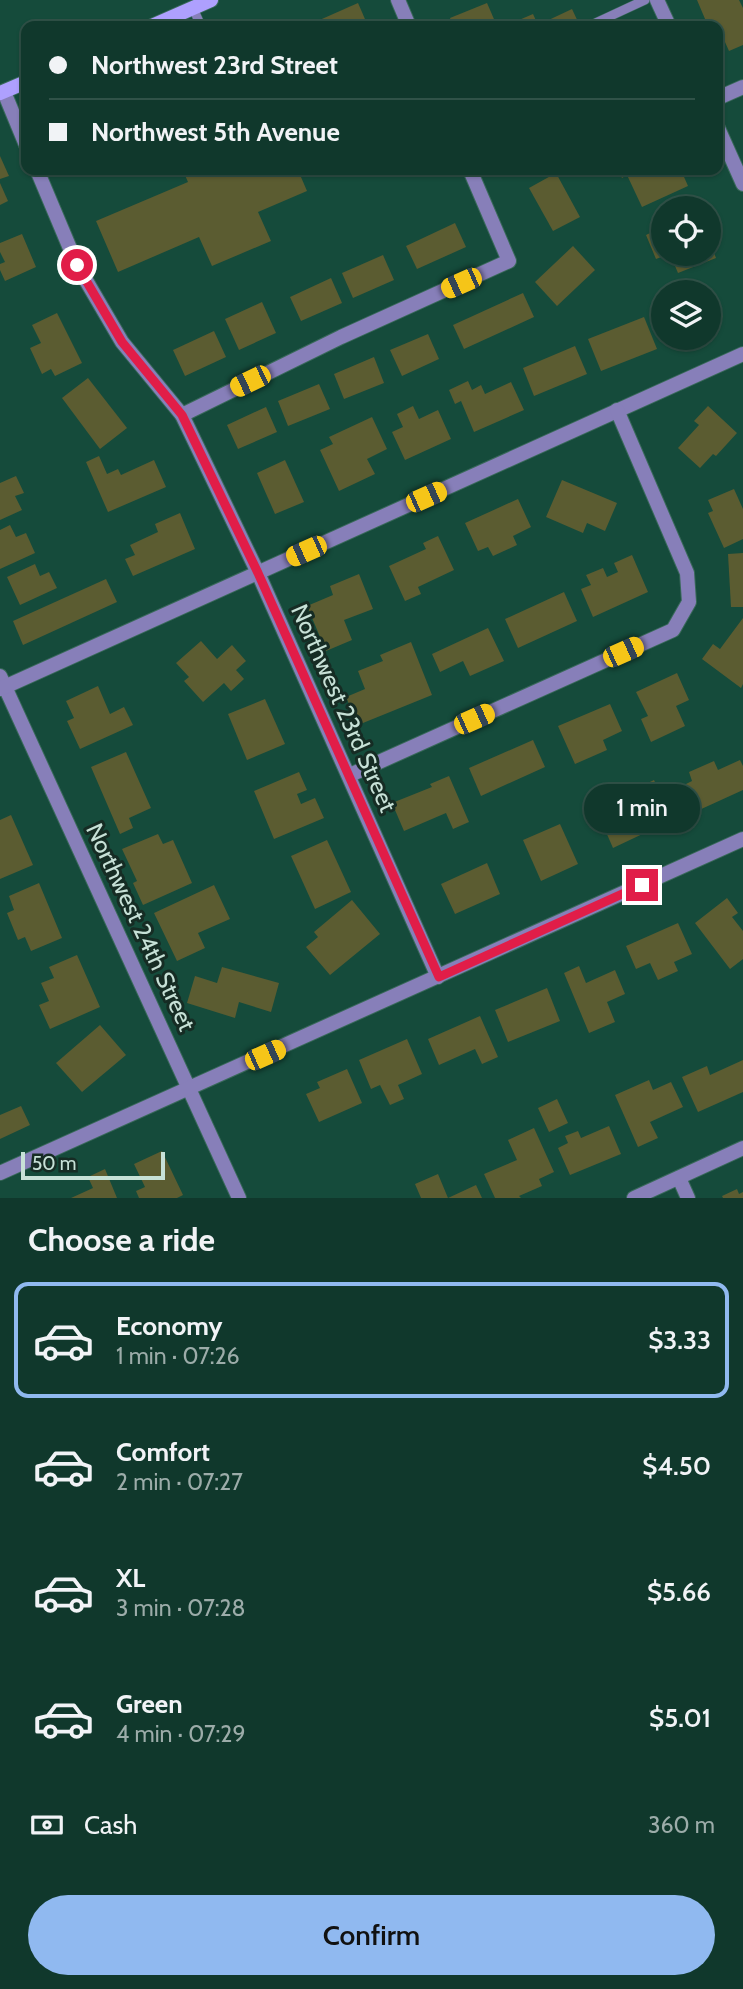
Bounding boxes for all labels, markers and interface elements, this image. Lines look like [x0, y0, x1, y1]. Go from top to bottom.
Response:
text: Northwest 23rd Street [91, 49, 338, 81]
text: Northwest 5th Avenue [91, 116, 340, 148]
map controls [651, 196, 721, 350]
button: locate [651, 196, 721, 266]
route start [61, 249, 93, 281]
car [438, 265, 485, 301]
button: layers [651, 280, 721, 350]
car [227, 362, 274, 400]
car [403, 479, 450, 515]
car [283, 533, 330, 569]
street label: Northwest 23rd Street [285, 600, 403, 816]
car [600, 634, 647, 670]
car [451, 701, 498, 737]
callout: 1 min [584, 784, 700, 832]
text: 1 min [616, 794, 668, 822]
street label: Northwest 24th Street [80, 819, 202, 1035]
route end [626, 869, 658, 901]
car [242, 1037, 289, 1073]
scale bar [21, 1149, 164, 1181]
text: 50 m [32, 1152, 76, 1175]
text: Choose a ride [28, 1220, 215, 1259]
icon: car [32, 1309, 95, 1372]
text: Economy [116, 1310, 222, 1342]
text: $3.33 [648, 1324, 711, 1356]
text: 1 min · 07:26 [116, 1342, 240, 1370]
icon: car [32, 1435, 95, 1498]
text: Comfort [116, 1436, 210, 1468]
text: $4.50 [642, 1450, 711, 1482]
text: 2 min · 07:27 [116, 1468, 243, 1496]
icon: car [32, 1561, 95, 1624]
text: XL [116, 1562, 145, 1594]
text: $5.66 [647, 1576, 711, 1608]
text: 3 min · 07:28 [116, 1594, 246, 1622]
icon: car [32, 1687, 95, 1750]
text: Green [116, 1688, 183, 1720]
text: $5.01 [649, 1702, 711, 1734]
text: 4 min · 07:29 [116, 1720, 245, 1748]
icon: cash [28, 1806, 66, 1844]
text: Cash [84, 1809, 137, 1841]
text: 360 m [648, 1811, 715, 1839]
button: Confirm [28, 1895, 715, 1975]

